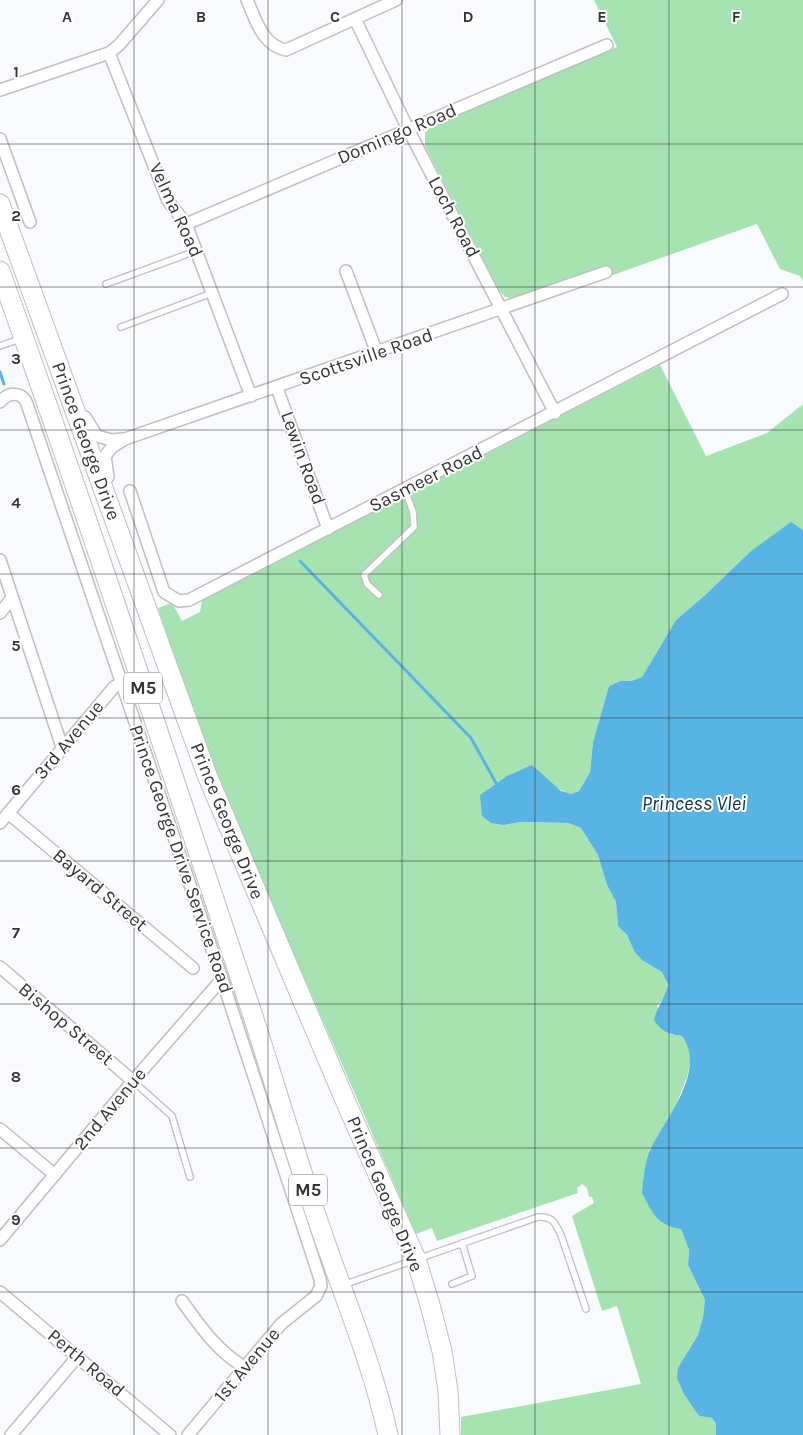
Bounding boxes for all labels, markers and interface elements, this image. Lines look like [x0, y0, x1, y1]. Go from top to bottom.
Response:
text: A [62, 7, 72, 26]
text: B [196, 7, 206, 26]
text: C [330, 7, 340, 26]
text: D [463, 7, 474, 26]
text: E [597, 7, 607, 26]
text: F [732, 7, 741, 26]
text: 1 [13, 62, 19, 81]
street label: Domingo Road [334, 99, 460, 169]
street label: Velma Road [145, 159, 207, 261]
street label: Loch Road [423, 173, 485, 261]
text: 2 [11, 206, 21, 225]
street label: Scottsville Road [296, 324, 436, 390]
text: 3 [11, 349, 21, 368]
street label: Prince George Drive [47, 359, 125, 523]
street label: Lewin Road [276, 408, 330, 508]
street label: Sasmeer Road [366, 441, 486, 517]
text: 4 [11, 493, 21, 512]
text: 5 [11, 636, 21, 655]
road number: M5 [124, 672, 162, 704]
street label: 3rd Avenue [30, 696, 108, 784]
street label: Prince George Drive Service Road [125, 722, 237, 996]
street label: Prince George Drive [186, 740, 268, 902]
text: 6 [11, 780, 21, 799]
water label: Princess Vlei [642, 792, 746, 815]
street label: Bayard Street [48, 844, 152, 936]
text: 7 [12, 923, 20, 942]
street label: Bishop Street [14, 978, 118, 1070]
street label: 2nd Avenue [69, 1063, 151, 1155]
text: 8 [11, 1067, 21, 1086]
street label: Prince George Drive [342, 1113, 428, 1275]
road number: M5 [289, 1174, 327, 1206]
text: 9 [11, 1210, 21, 1229]
street label: 1st Avenue [210, 1323, 284, 1407]
street label: Perth Road [43, 1324, 129, 1402]

